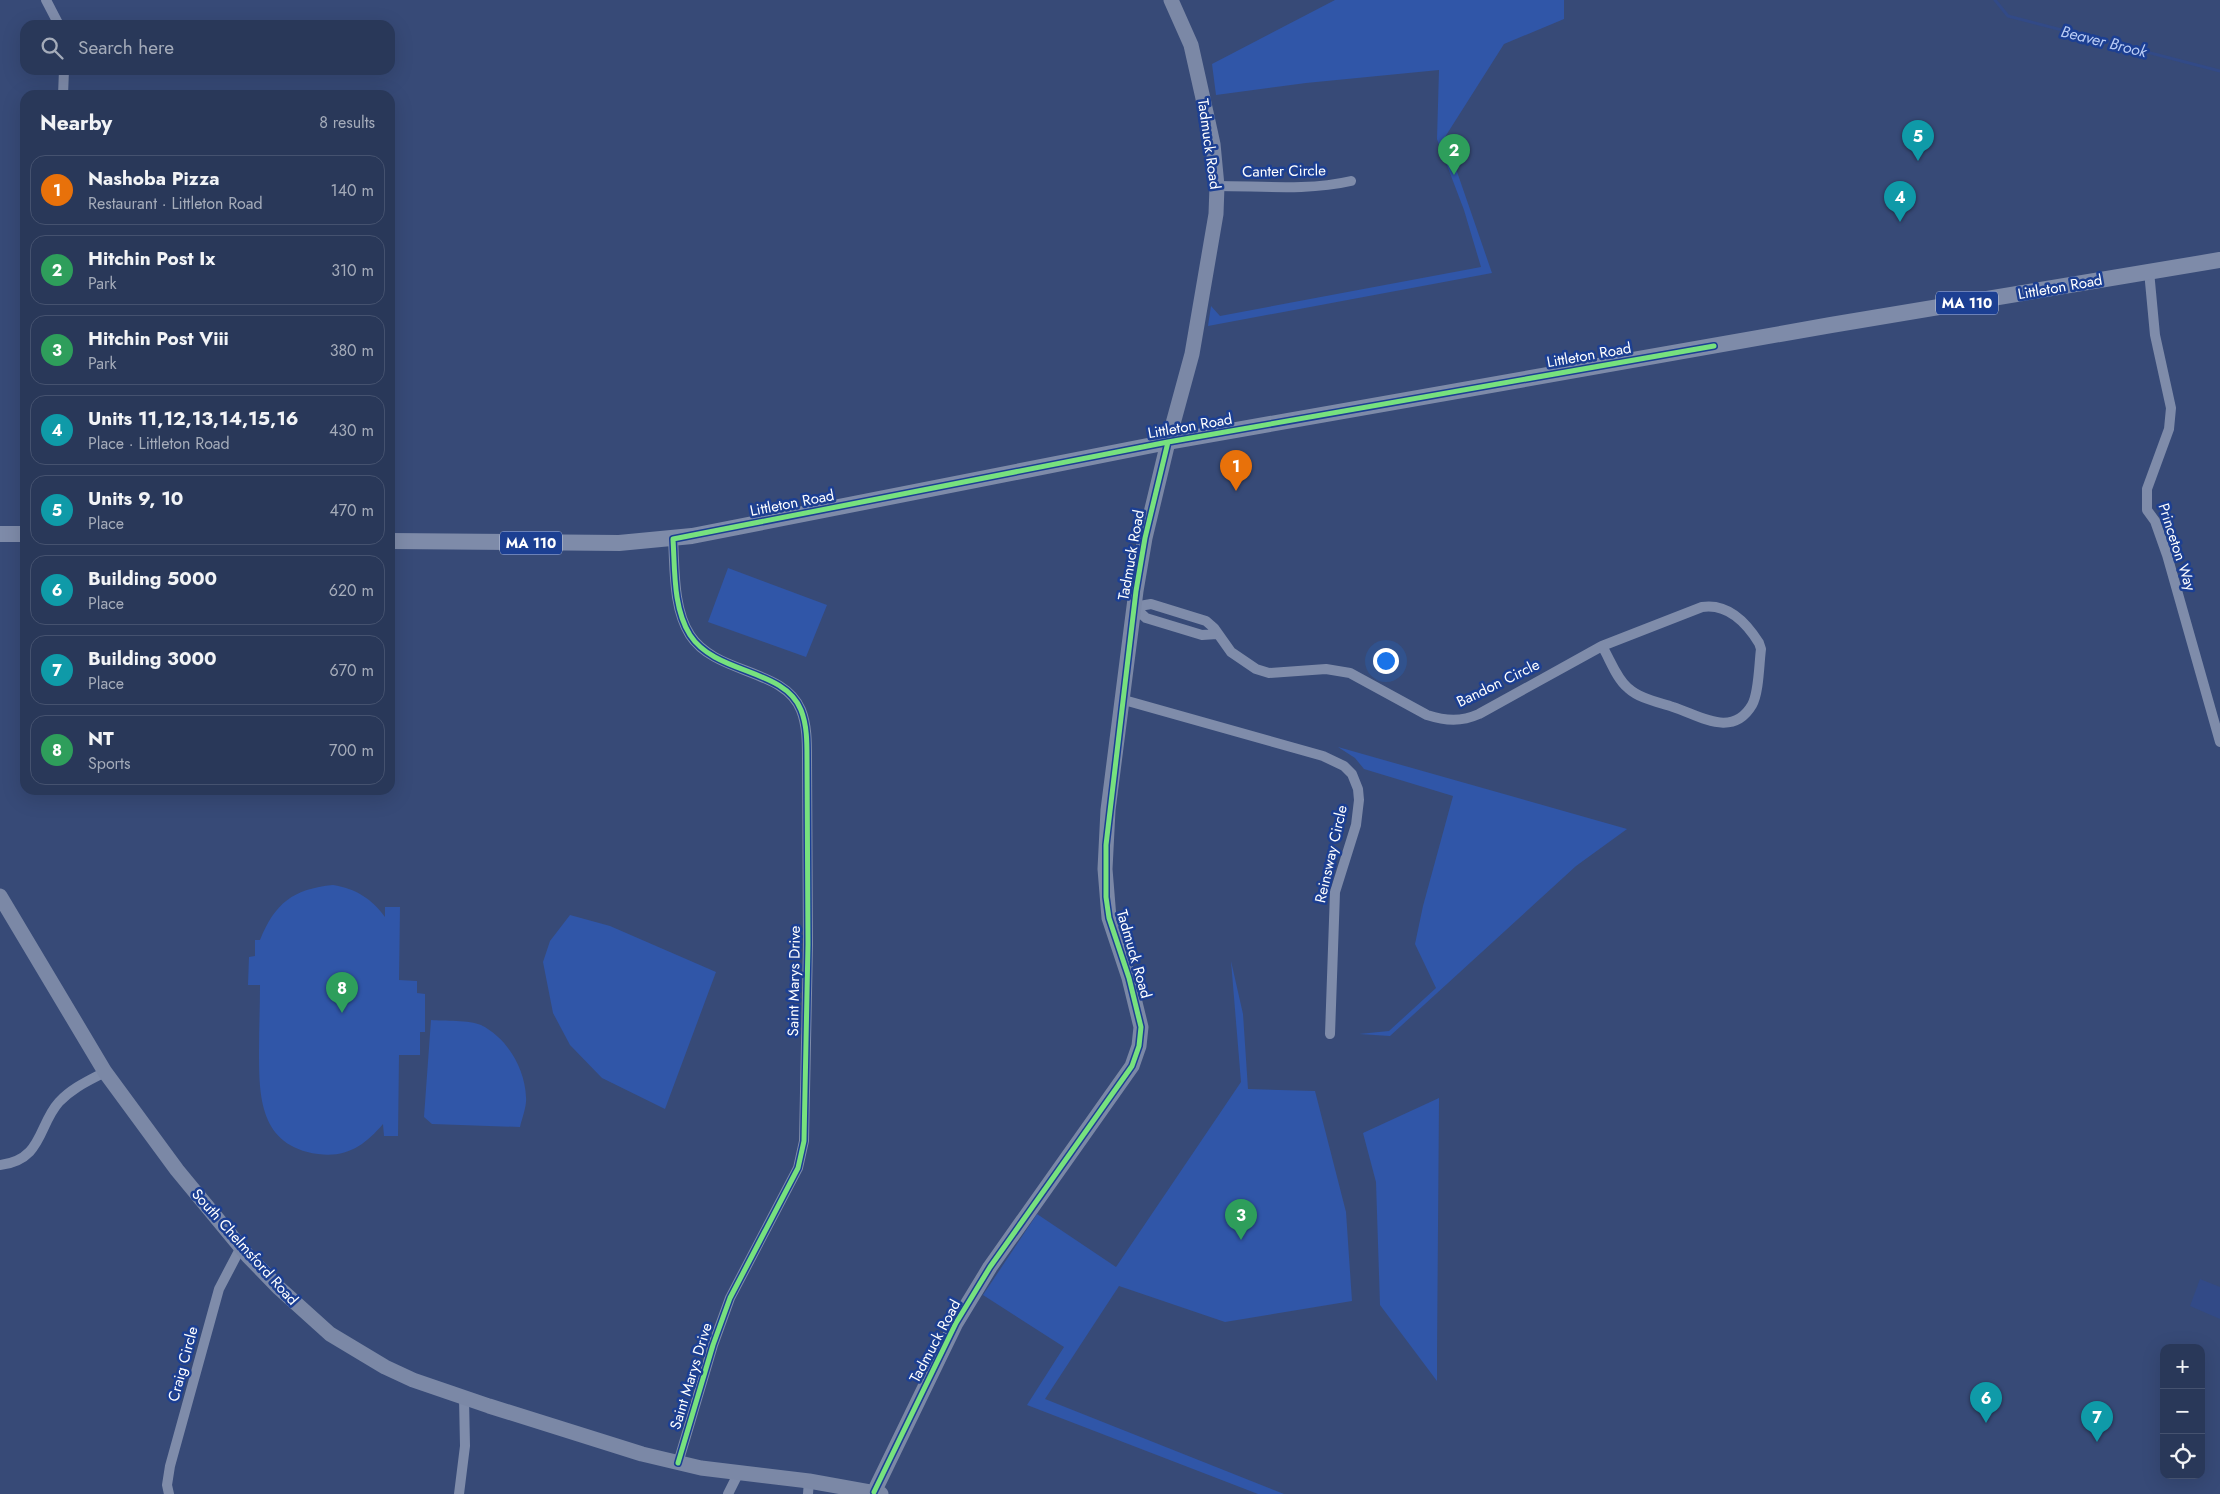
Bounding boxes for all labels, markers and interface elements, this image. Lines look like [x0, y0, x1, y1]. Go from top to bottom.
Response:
search box [20, 20, 395, 75]
water label: Beaver Brook [2059, 20, 2150, 64]
icon: search [38, 34, 66, 62]
text: Search here [78, 34, 174, 61]
street label: Tadmuck Road [1192, 97, 1226, 191]
text: Nearby [40, 108, 112, 138]
text: 8 results [319, 111, 375, 134]
pin: 5 [1902, 120, 1934, 161]
pin: 2 [1438, 134, 1470, 175]
street label: Canter Circle [1242, 159, 1326, 183]
text: Nashoba Pizza [88, 165, 219, 192]
text: 1 [53, 179, 61, 202]
text: 140 m [331, 179, 374, 202]
pin: 4 [1884, 181, 1916, 222]
text: Restaurant · Littleton Road [88, 192, 263, 215]
text: Hitchin Post Ix [88, 245, 215, 272]
text: 2 [52, 259, 62, 282]
text: 310 m [331, 259, 374, 282]
street label: Littleton Road [2016, 269, 2104, 305]
text: Park [88, 272, 117, 295]
road number: MA 110 [1936, 292, 1998, 314]
text: Hitchin Post Viii [88, 325, 229, 352]
street label: Littleton Road [1545, 337, 1633, 373]
text: 3 [52, 339, 62, 362]
text: 380 m [330, 339, 374, 362]
text: Park [88, 352, 117, 375]
text: Units 11,12,13,14,15,16 [88, 405, 299, 432]
street label: Littleton Road [1146, 408, 1234, 444]
text: 4 [51, 419, 63, 442]
text: 430 m [329, 419, 374, 442]
text: Place · Littleton Road [88, 432, 230, 455]
pin: 1 [1220, 450, 1252, 491]
street label: Littleton Road [748, 484, 836, 522]
text: Units 9, 10 [88, 485, 183, 512]
text: 5 [52, 499, 62, 522]
text: 470 m [329, 499, 374, 522]
street label: Princeton Way [2152, 500, 2202, 594]
street label: Tadmuck Road [1112, 508, 1150, 602]
text: Place [88, 512, 124, 535]
road number: MA 110 [500, 532, 562, 554]
text: Building 5000 [88, 565, 217, 592]
text: 6 [52, 579, 62, 602]
text: 620 m [329, 579, 374, 602]
text: Place [88, 592, 124, 615]
text: Building 3000 [88, 645, 217, 672]
your location [1373, 648, 1399, 674]
street label: Bandon Circle [1453, 653, 1544, 713]
text: 7 [52, 659, 62, 682]
text: 670 m [330, 659, 374, 682]
text: Place [88, 672, 124, 695]
text: NT [88, 725, 114, 752]
text: 8 [52, 739, 62, 762]
text: 700 m [329, 739, 374, 762]
text: Sports [88, 752, 130, 775]
street label: Reinsway Circle [1309, 803, 1353, 905]
street label: Tadmuck Road [1111, 907, 1157, 1001]
street label: Saint Marys Drive [782, 925, 806, 1037]
pin: 8 [326, 972, 358, 1013]
street label: South Chelmsford Road [187, 1184, 303, 1310]
pin: 3 [1225, 1199, 1257, 1240]
street label: Tadmuck Road [904, 1295, 966, 1387]
street label: Saint Marys Drive [664, 1320, 718, 1432]
street label: Craig Circle [162, 1324, 204, 1404]
map controls [2160, 1344, 2205, 1479]
button: + [2160, 1344, 2205, 1389]
pin: 6 [1970, 1382, 2002, 1423]
button: − [2160, 1389, 2205, 1434]
pin: 7 [2081, 1401, 2113, 1442]
button: locate [2160, 1434, 2205, 1479]

